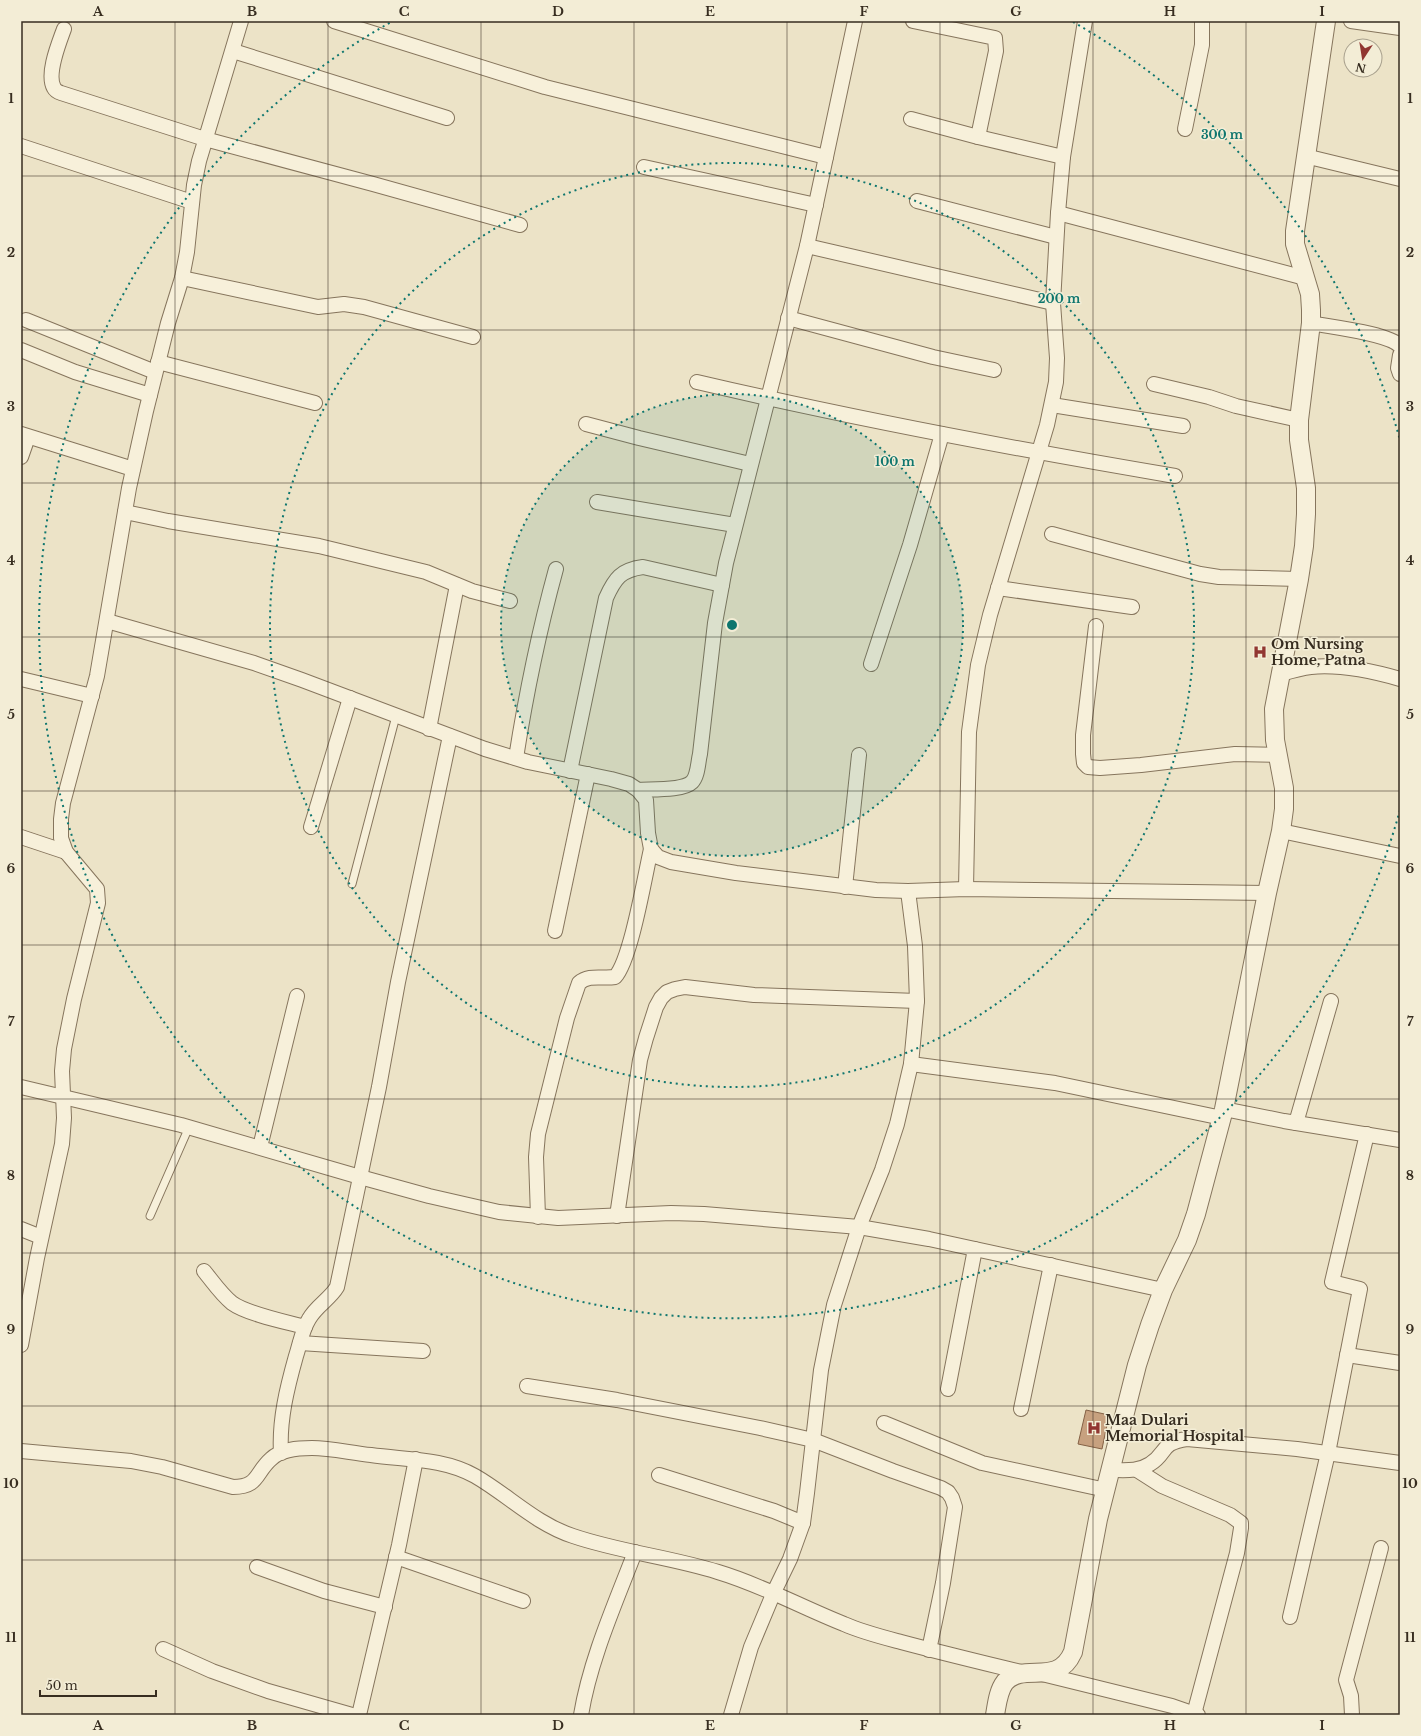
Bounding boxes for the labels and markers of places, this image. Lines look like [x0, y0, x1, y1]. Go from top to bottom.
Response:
centre of rings [725, 618, 739, 632]
place label: Om Nursing Home, Patna [1271, 635, 1366, 669]
hospital icon: Om Nursing Home, Patna [1252, 644, 1268, 660]
place label: Maa Dulari Memorial Hospital [1105, 1411, 1244, 1445]
hospital icon: Maa Dulari Memorial Hospital [1086, 1420, 1102, 1436]

